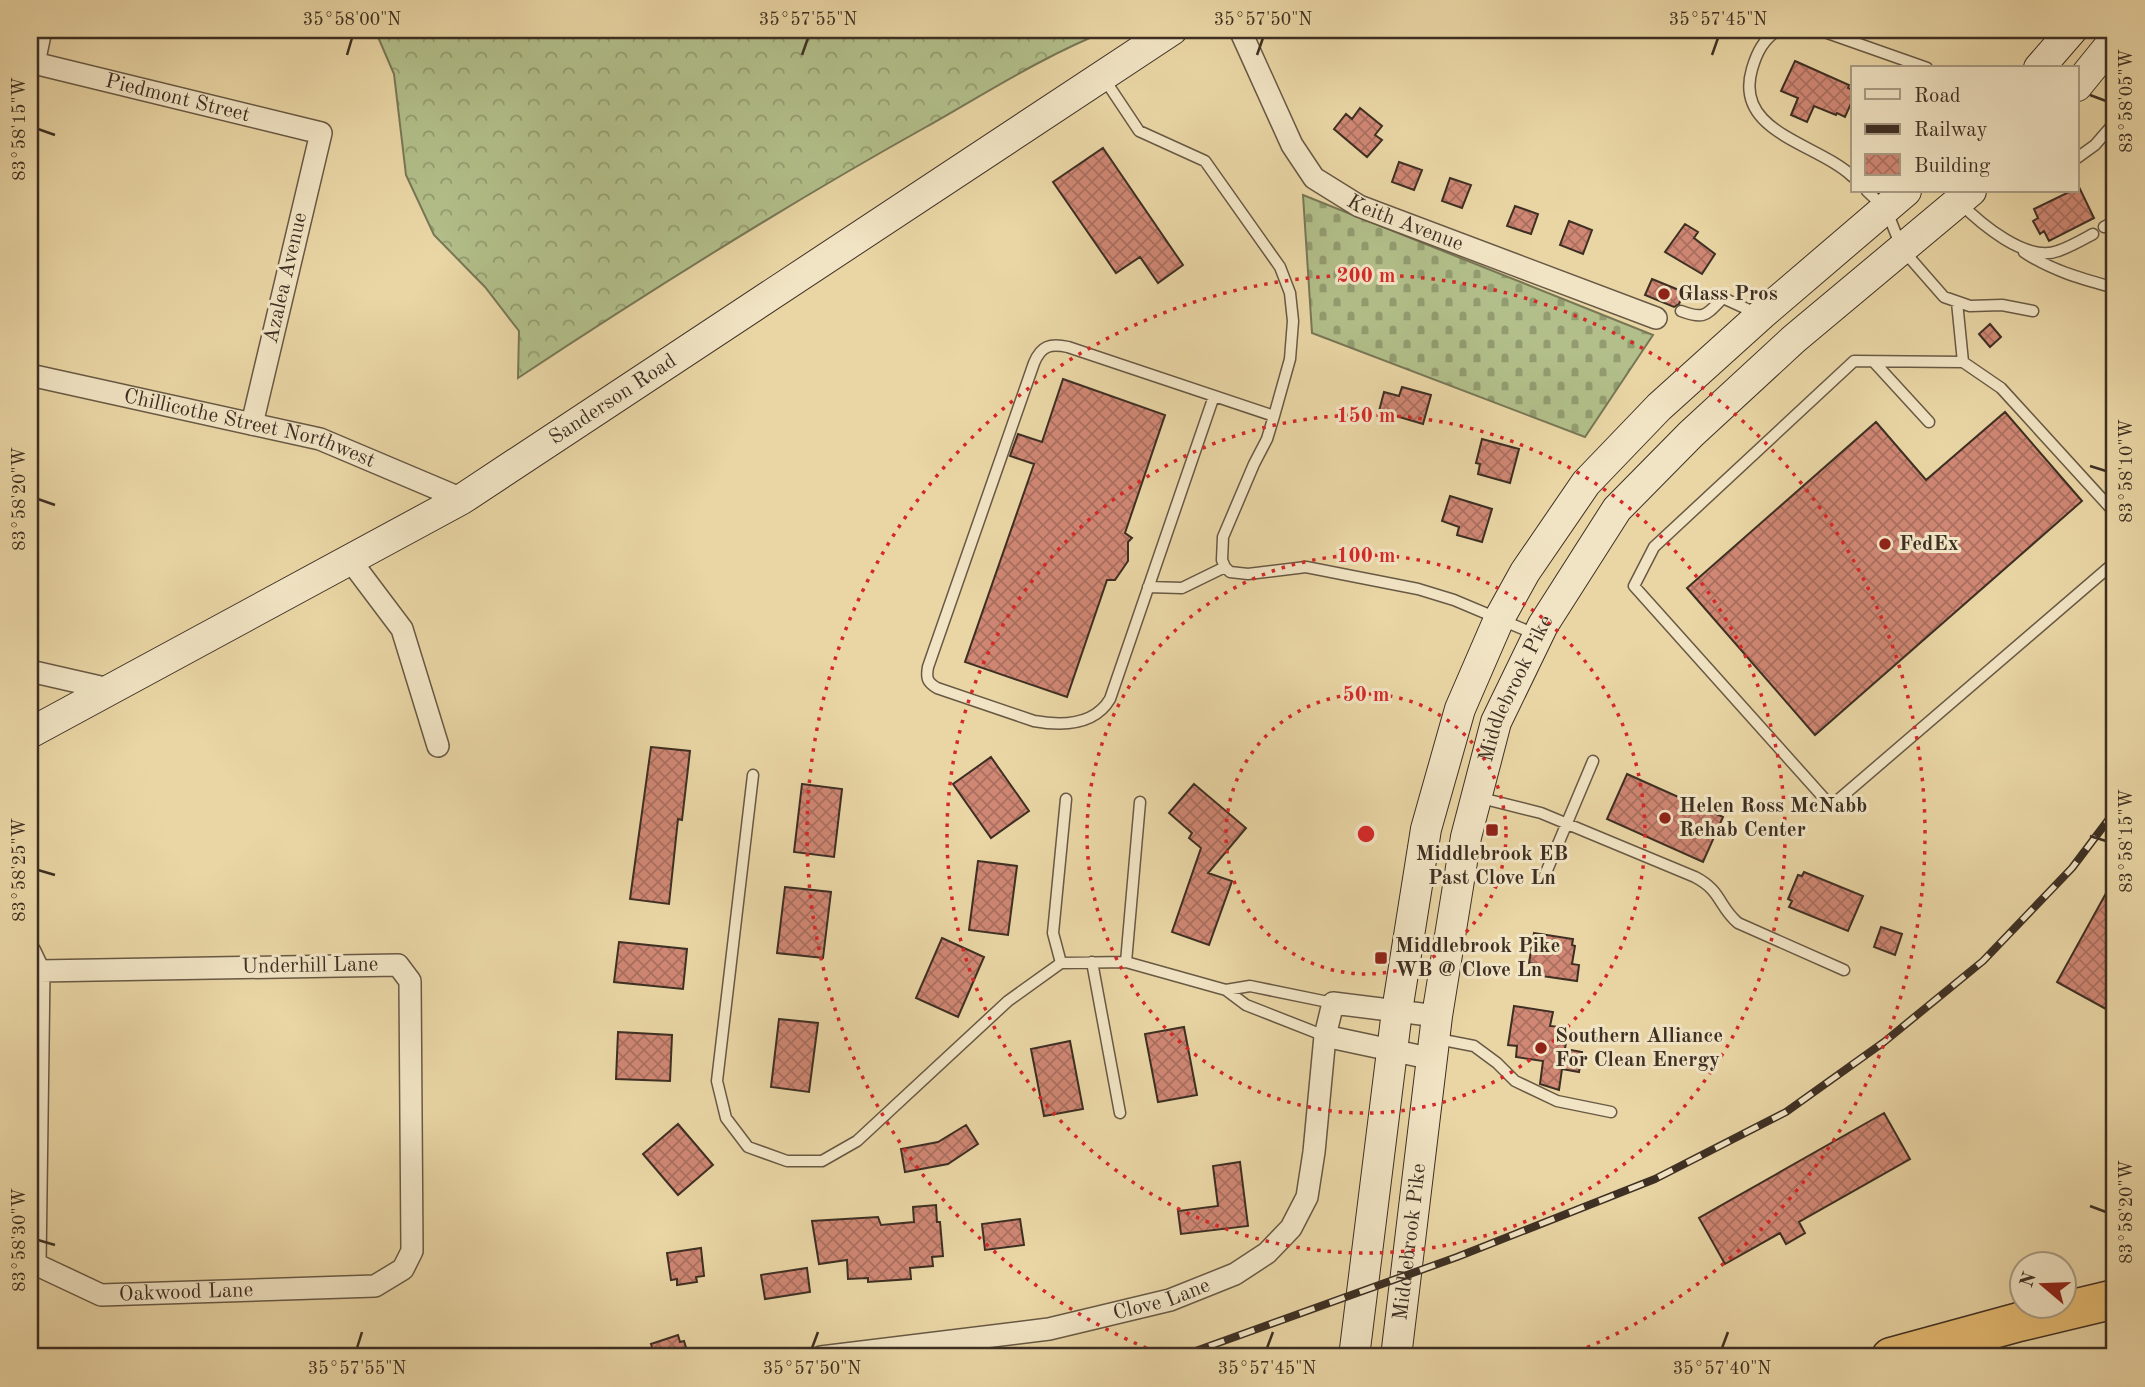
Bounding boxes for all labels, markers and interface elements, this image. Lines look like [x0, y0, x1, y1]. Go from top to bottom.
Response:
text: 35°58'00"N [303, 11, 401, 29]
text: 35°57'55"N [759, 11, 857, 29]
text: 35°57'50"N [1214, 11, 1312, 29]
text: 35°57'45"N [1669, 11, 1767, 29]
text: 83°58'05"W [2118, 49, 2136, 153]
legend [1851, 66, 2078, 192]
street label: Piedmont Street [103, 70, 252, 126]
text: 83°58'15"W [11, 77, 29, 181]
text: Road [1914, 86, 1961, 107]
text: Railway [1914, 120, 1988, 141]
text: Building [1914, 156, 1991, 177]
street label: Keith Avenue [1343, 191, 1466, 255]
street label: Azalea Avenue [261, 210, 311, 346]
text: 200 m [1336, 266, 1396, 287]
place label: Glass Pros [1678, 284, 1778, 305]
marker: Glass Pros [1656, 286, 1672, 302]
street label: Sanderson Road [545, 350, 680, 449]
street label: Chillicothe Street Northwest [122, 386, 378, 471]
text: 150 m [1336, 406, 1396, 427]
text: 83°58'10"W [2118, 419, 2136, 523]
text: 83°58'20"W [11, 447, 29, 551]
place label: FedEx [1899, 534, 1959, 555]
marker: FedEx [1877, 536, 1893, 552]
text: 100 m [1336, 546, 1396, 567]
street label: Middlebrook Pike [1476, 611, 1557, 764]
text: 50 m [1342, 685, 1390, 706]
text: 83°58'15"W [2118, 789, 2136, 893]
place label: Helen Ross McNabb Rehab Center [1679, 796, 1867, 841]
marker: Helen Ross McNabb Rehab Center [1657, 810, 1673, 826]
text: 83°58'25"W [11, 818, 29, 922]
centre of rings [1354, 822, 1378, 846]
marker: Middlebrook EB Past Clove Ln [1484, 822, 1500, 838]
place label: Middlebrook EB Past Clove Ln [1416, 844, 1568, 889]
place label: Middlebrook Pike WB @ Clove Ln [1395, 936, 1561, 981]
marker: Middlebrook Pike WB @ Clove Ln [1373, 950, 1389, 966]
street label: Underhill Lane [241, 954, 379, 978]
place label: Southern Alliance For Clean Energy [1555, 1026, 1723, 1071]
marker: Southern Alliance For Clean Energy [1533, 1040, 1549, 1056]
text: 83°58'20"W [2118, 1160, 2136, 1264]
street label: Middlebrook Pike [1390, 1162, 1430, 1322]
text: 83°58'30"W [11, 1188, 29, 1292]
north arrow [2008, 1250, 2078, 1320]
text: N [2018, 1270, 2041, 1290]
street label: Clove Lane [1111, 1275, 1213, 1324]
street label: Oakwood Lane [118, 1280, 254, 1305]
text: 35°57'55"N [308, 1360, 406, 1378]
text: 35°57'50"N [763, 1360, 861, 1378]
text: 35°57'45"N [1218, 1360, 1316, 1378]
text: 35°57'40"N [1673, 1360, 1771, 1378]

